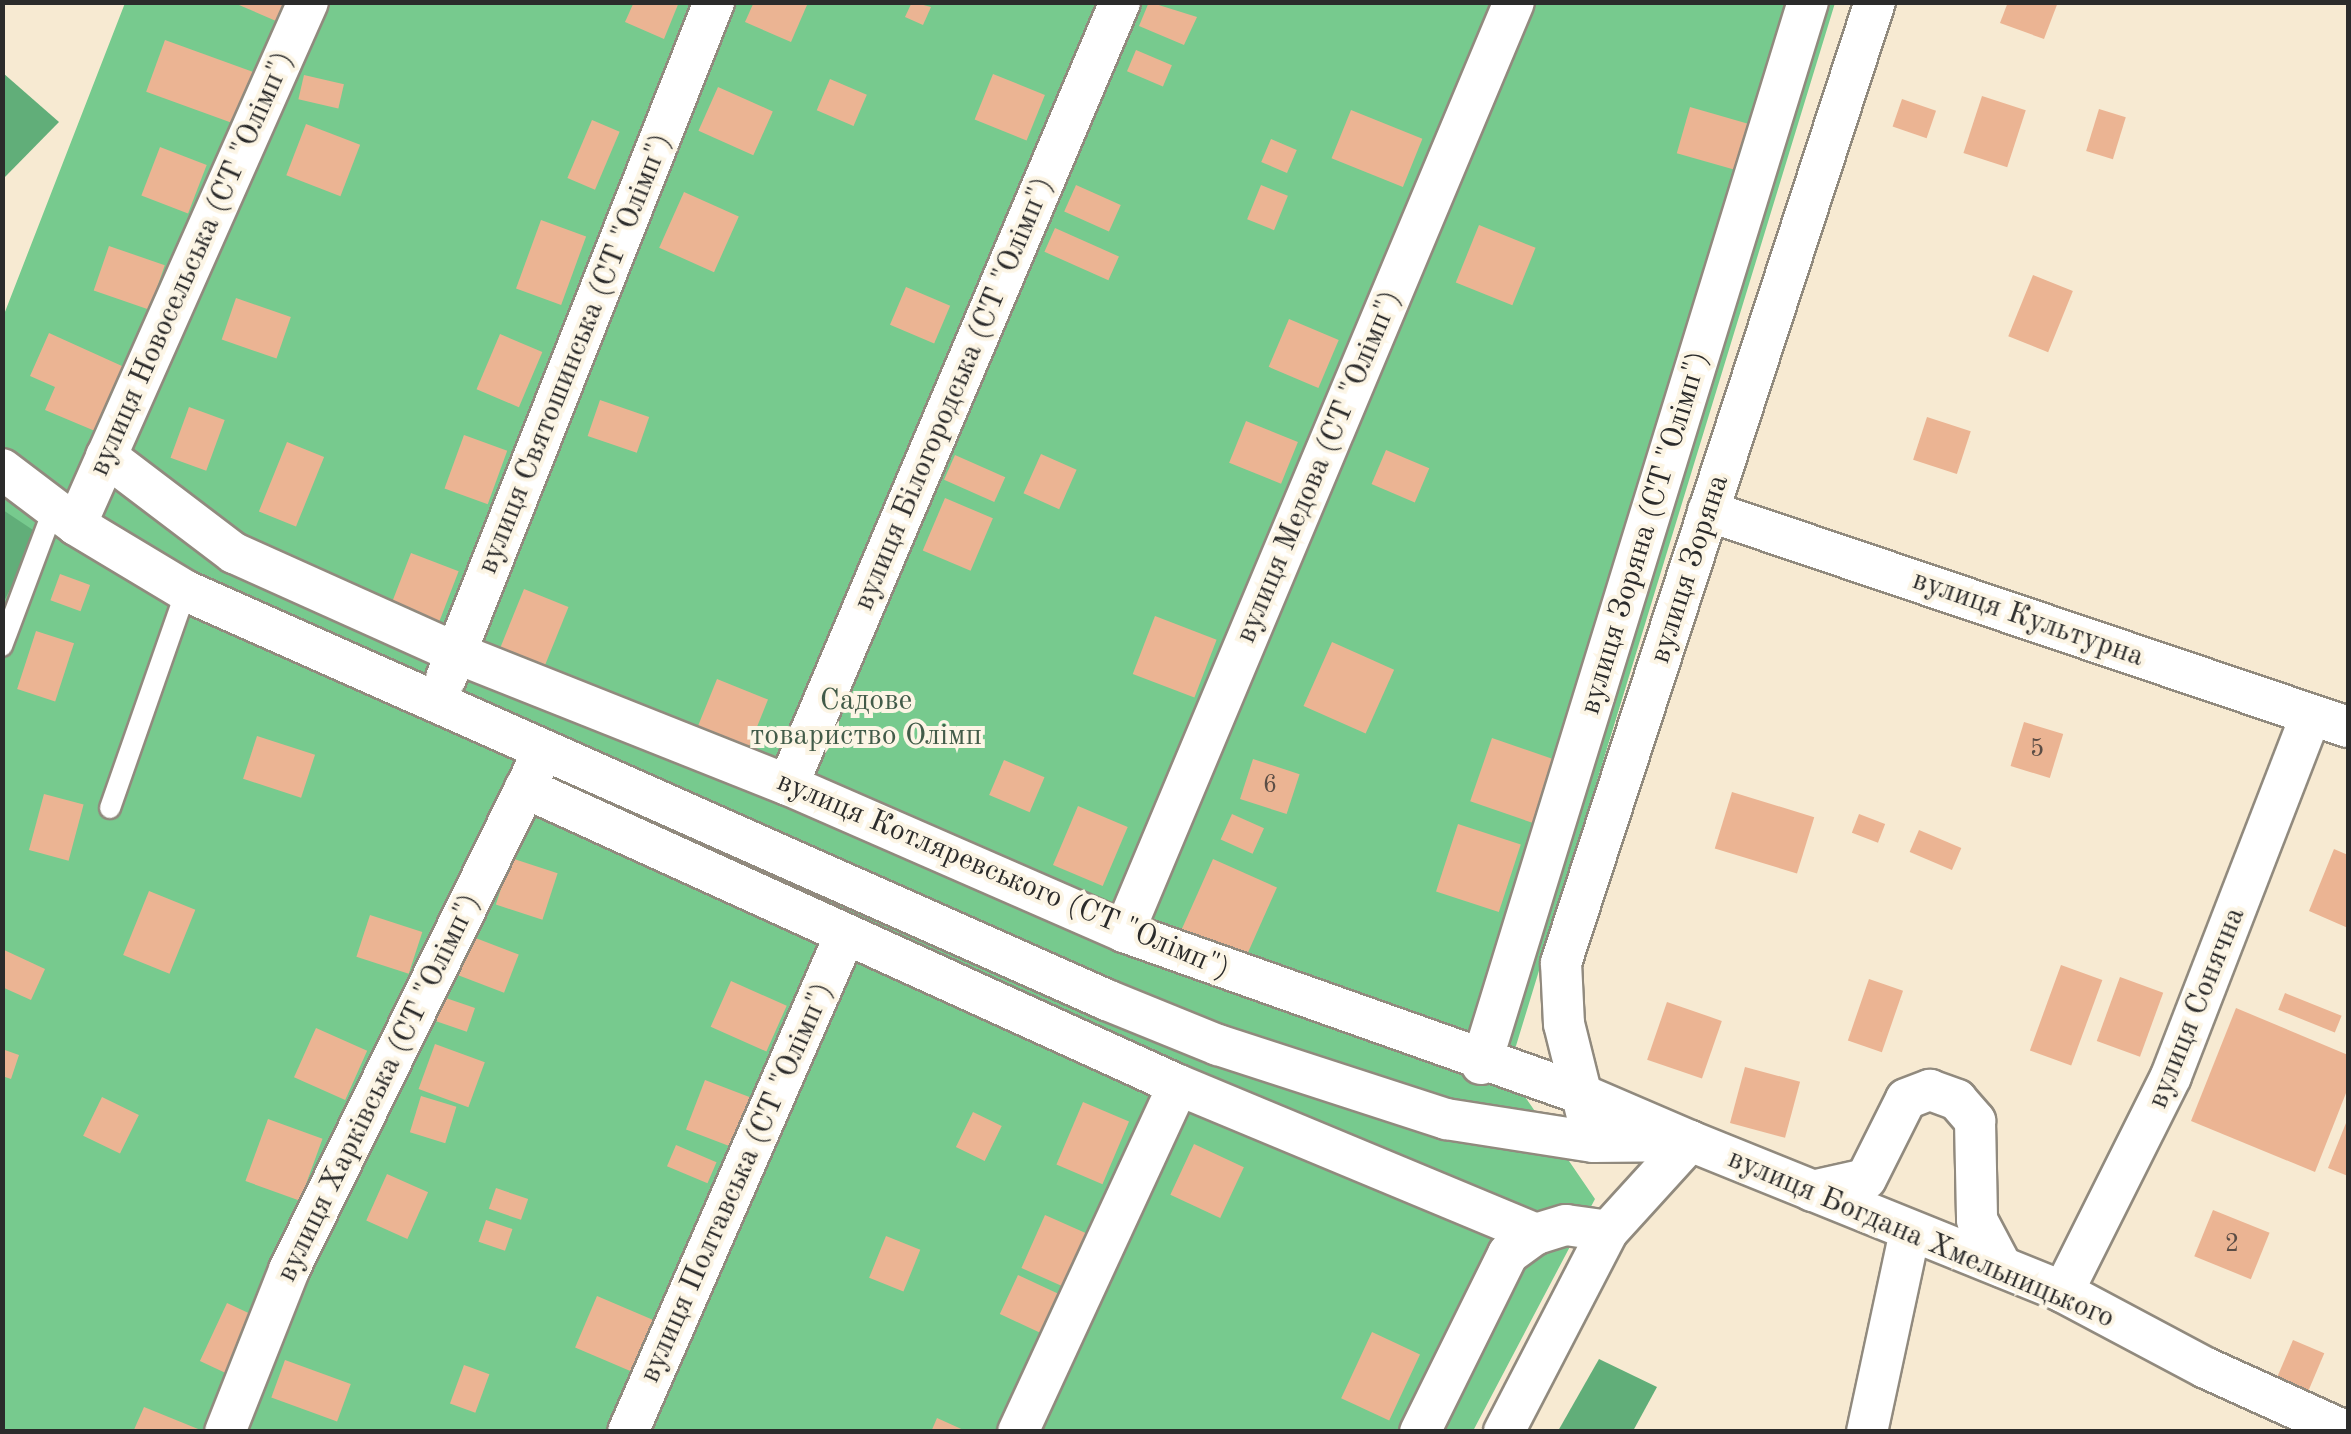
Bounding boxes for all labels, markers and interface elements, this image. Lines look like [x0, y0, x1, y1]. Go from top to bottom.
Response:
street label: вулиця Новосельська (СТ "Олімп") [82, 46, 302, 482]
street label: вулиця Святошинська (СТ "Олімп") [470, 129, 680, 579]
street label: вулиця Білогородська (СТ "Олімп") [846, 172, 1062, 616]
street label: вулиця Медова (СТ "Олімп") [1228, 285, 1410, 649]
street label: вулиця Зоряна (СТ "Олімп") [1573, 347, 1717, 719]
street label: вулиця Зоряна [1643, 470, 1737, 668]
street label: вулиця Культурна [1908, 563, 2148, 675]
park label: Садове товариство Олімп [750, 683, 982, 754]
house number: 5 [2030, 735, 2044, 765]
street label: вулиця Котляревського (СТ "Олімп") [771, 764, 1235, 988]
house number: 6 [1263, 771, 1277, 801]
street label: вулиця Харківська (СТ "Олімп") [269, 888, 489, 1288]
street label: вулиця Сонячна [2140, 902, 2254, 1114]
street label: вулиця Полтавська (СТ "Олімп") [632, 978, 842, 1388]
street label: вулиця Богдана Хмельницького [1722, 1141, 2120, 1337]
house number: 2 [2225, 1230, 2239, 1260]

